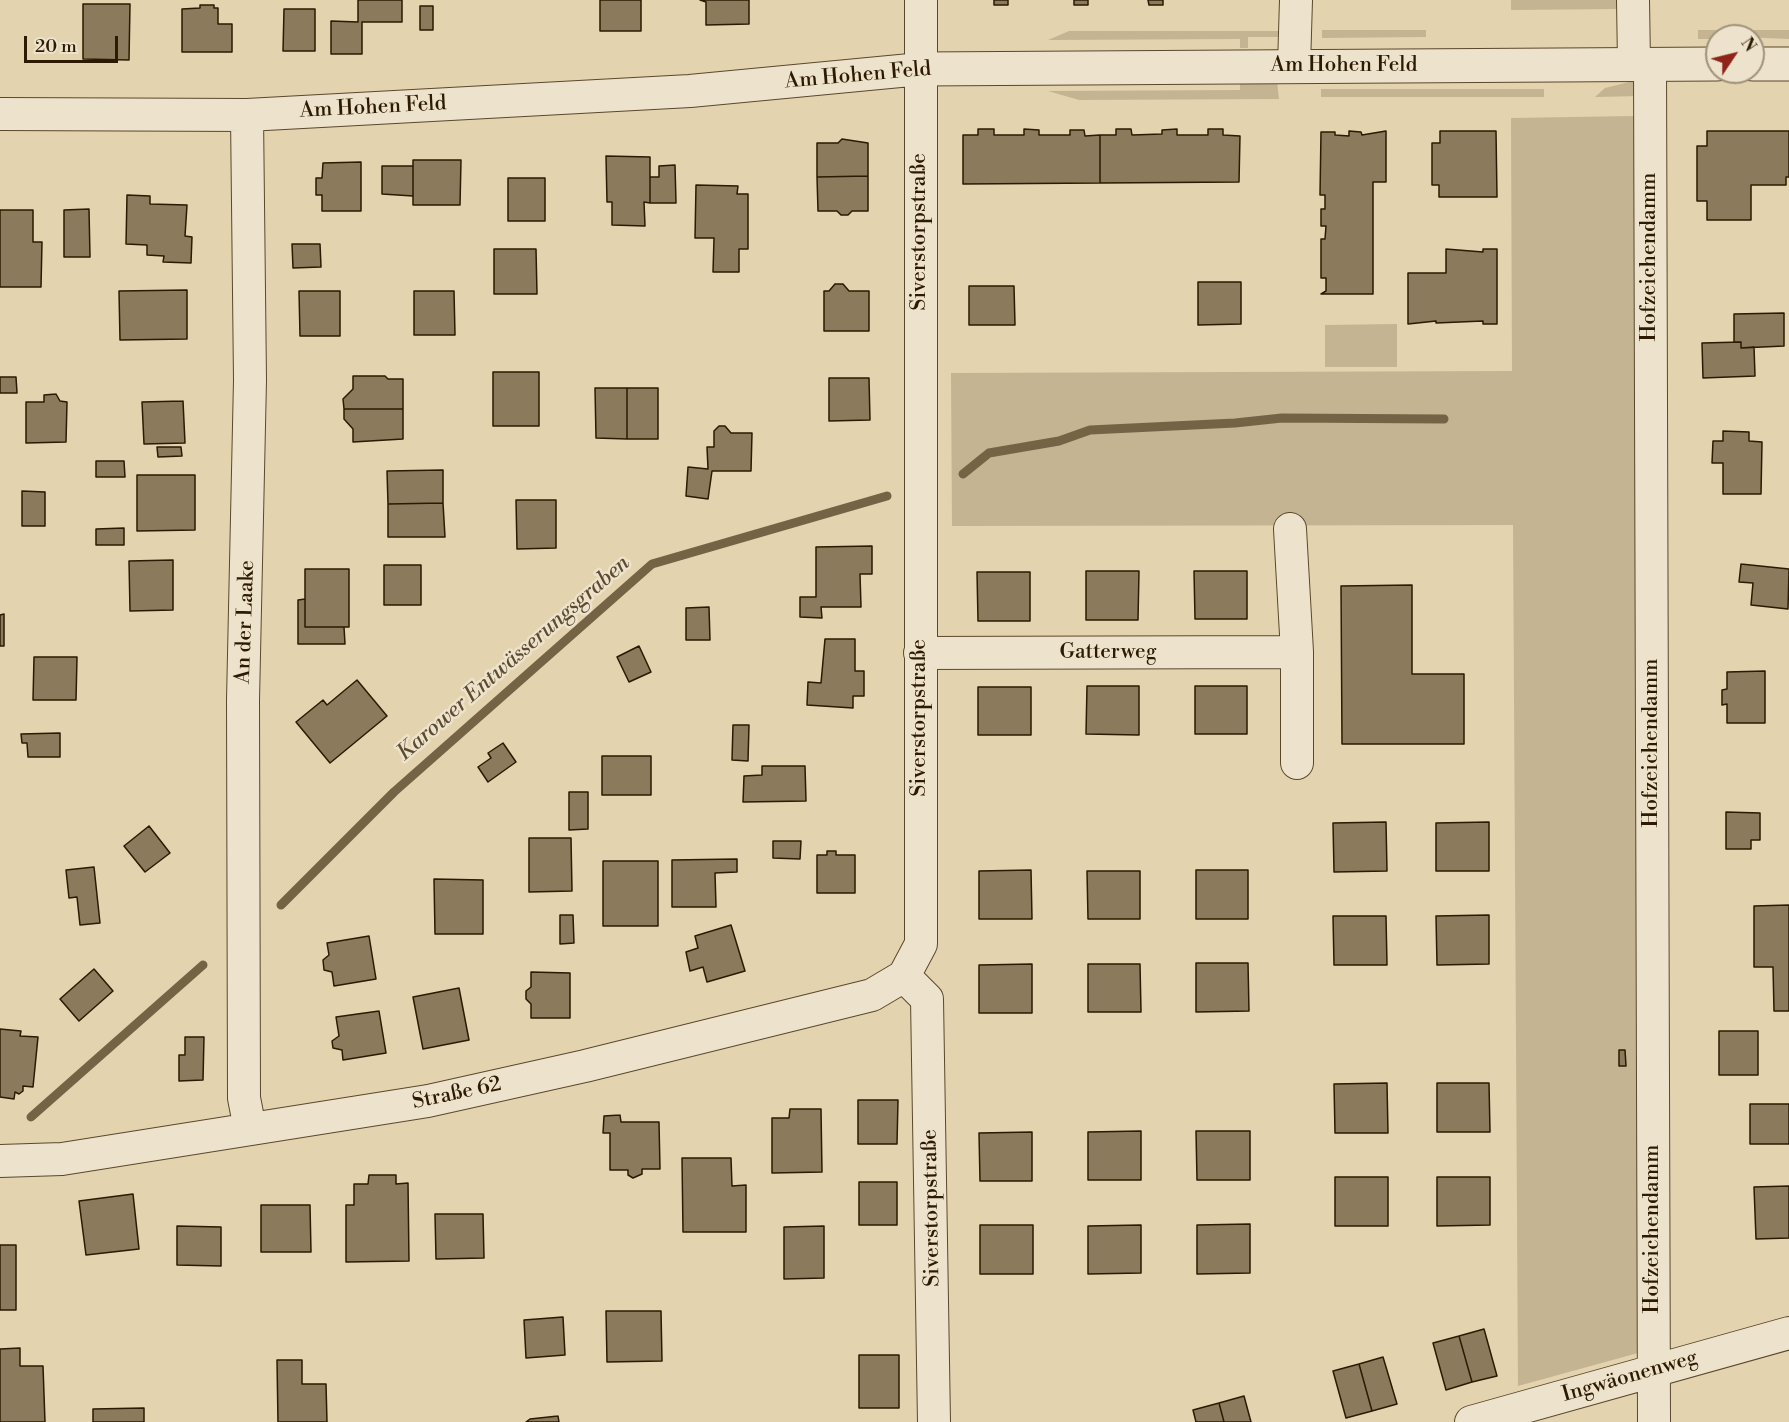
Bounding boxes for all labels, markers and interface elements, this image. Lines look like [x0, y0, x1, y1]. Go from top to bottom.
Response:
scale bar [27, 24, 122, 62]
north arrow [1705, 24, 1765, 84]
text: N [1736, 34, 1760, 56]
text: 20 m [35, 35, 77, 58]
street label: Am Hohen Feld [1271, 53, 1417, 79]
street label: Am Hohen Feld [784, 57, 932, 95]
street label: Am Hohen Feld [299, 92, 447, 124]
street label: Siverstorpstraße [907, 153, 933, 311]
street label: Hofzeichendamm [1637, 173, 1663, 341]
water label: Karower Entwässerungsgraben [392, 551, 636, 767]
street label: An der Laake [231, 560, 261, 684]
street label: Siverstorpstraße [907, 639, 933, 797]
street label: Gatterweg [1059, 640, 1157, 666]
street label: Hofzeichendamm [1639, 659, 1665, 827]
street label: Straße 62 [410, 1072, 504, 1116]
street label: Siverstorpstraße [918, 1129, 946, 1287]
street label: Hofzeichendamm [1640, 1145, 1666, 1313]
street label: Ingwäonenweg [1559, 1346, 1701, 1408]

